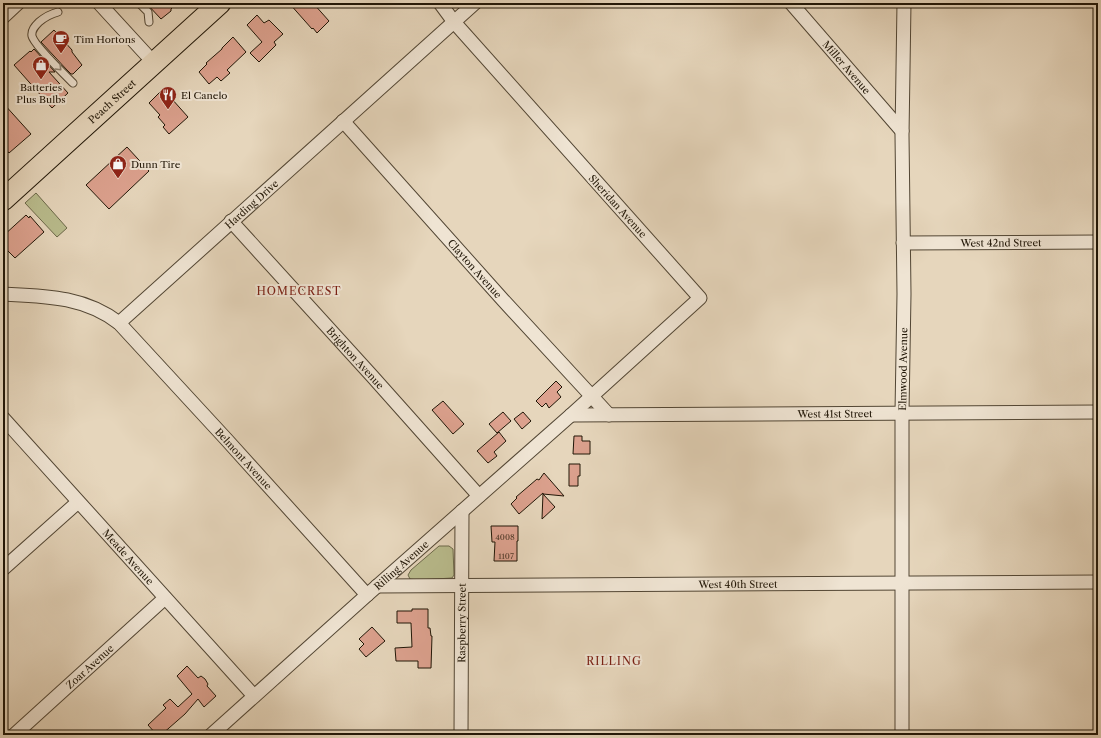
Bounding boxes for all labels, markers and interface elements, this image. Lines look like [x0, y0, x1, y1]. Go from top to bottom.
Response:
cafe icon: Tim Hortons [51, 29, 71, 54]
place label: Tim Hortons [74, 33, 135, 46]
street label: Miller Avenue [820, 38, 873, 97]
shop icon: Batteries Plus Bulbs [31, 55, 51, 80]
one-way arrow [54, 63, 62, 71]
street label: Peach Street [86, 76, 139, 126]
place label: Batteries Plus Bulbs [16, 81, 66, 106]
restaurant icon: El Canelo [158, 85, 178, 110]
place label: El Canelo [181, 89, 227, 102]
shop icon: Dunn Tire [108, 154, 128, 179]
place label: Dunn Tire [131, 158, 181, 171]
street label: Sheridan Avenue [586, 172, 650, 241]
street label: Harding Drive [222, 177, 281, 232]
street label: West 42nd Street [959, 236, 1042, 250]
street label: Clayton Avenue [445, 237, 505, 302]
district label: HOMECREST [257, 284, 341, 298]
street label: Brighton Avenue [324, 324, 387, 392]
street label: Elmwood Avenue [896, 327, 910, 411]
street label: West 41st Street [796, 407, 873, 421]
street label: Belmont Avenue [212, 425, 275, 493]
street label: Meade Avenue [100, 527, 157, 588]
house number: 4008 [495, 532, 515, 542]
street label: Rilling Avenue [371, 537, 432, 593]
house number: 1107 [498, 551, 514, 561]
street label: West 40th Street [697, 578, 778, 591]
street label: Raspberry Street [455, 583, 469, 663]
street label: Zoar Avenue [63, 642, 117, 692]
district label: RILLING [586, 654, 642, 668]

